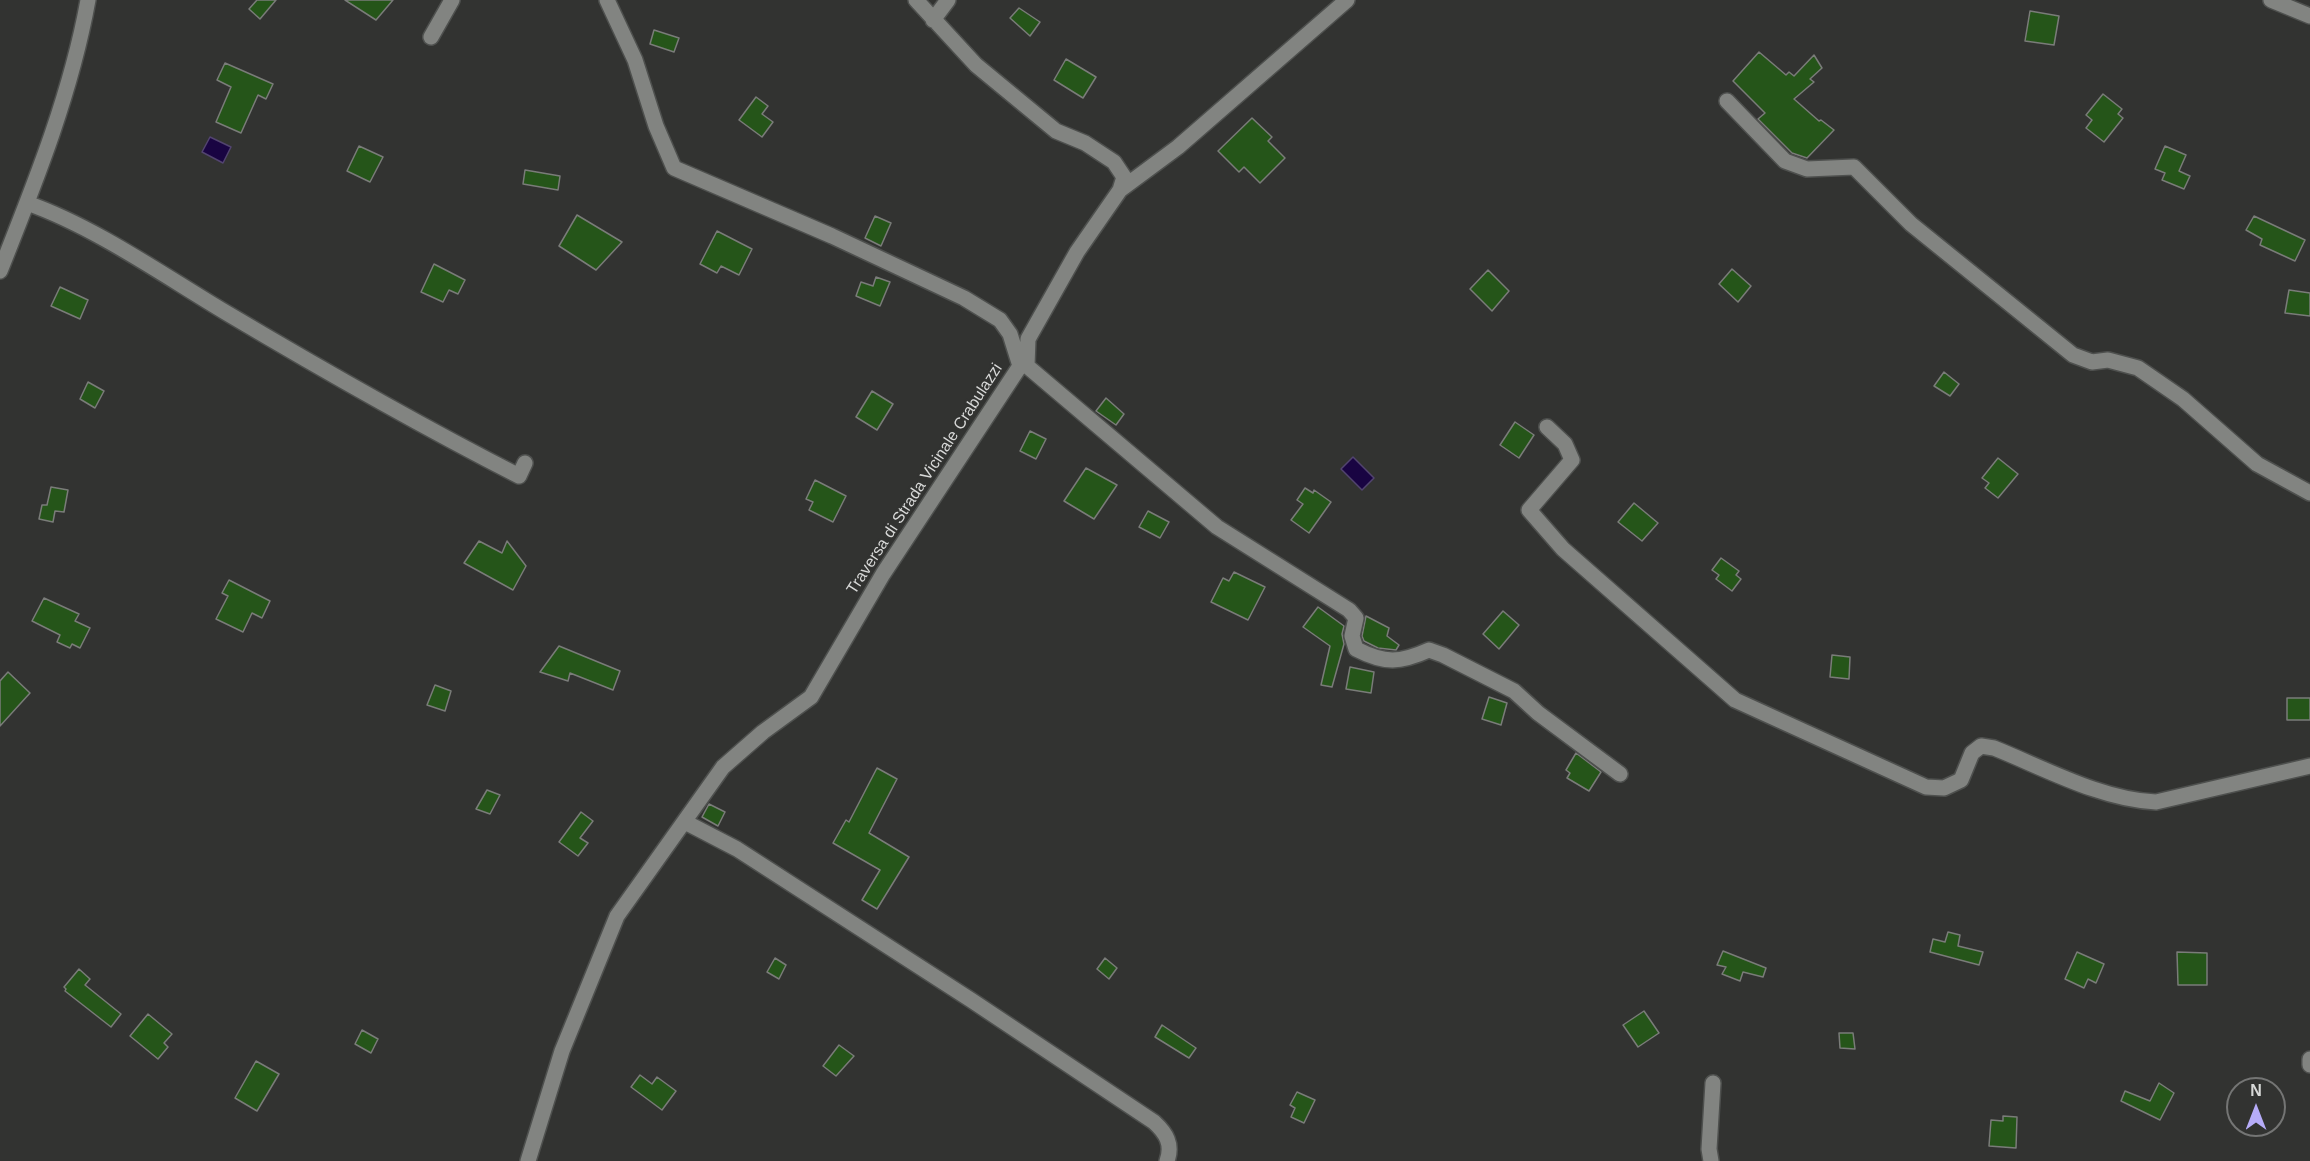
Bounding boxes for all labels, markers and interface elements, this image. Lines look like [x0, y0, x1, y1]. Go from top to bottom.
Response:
street label: Traversa di Strada Vicinale Crabulazzi [843, 360, 1007, 598]
north arrow [2226, 1077, 2286, 1137]
text: N [2250, 1082, 2262, 1099]

